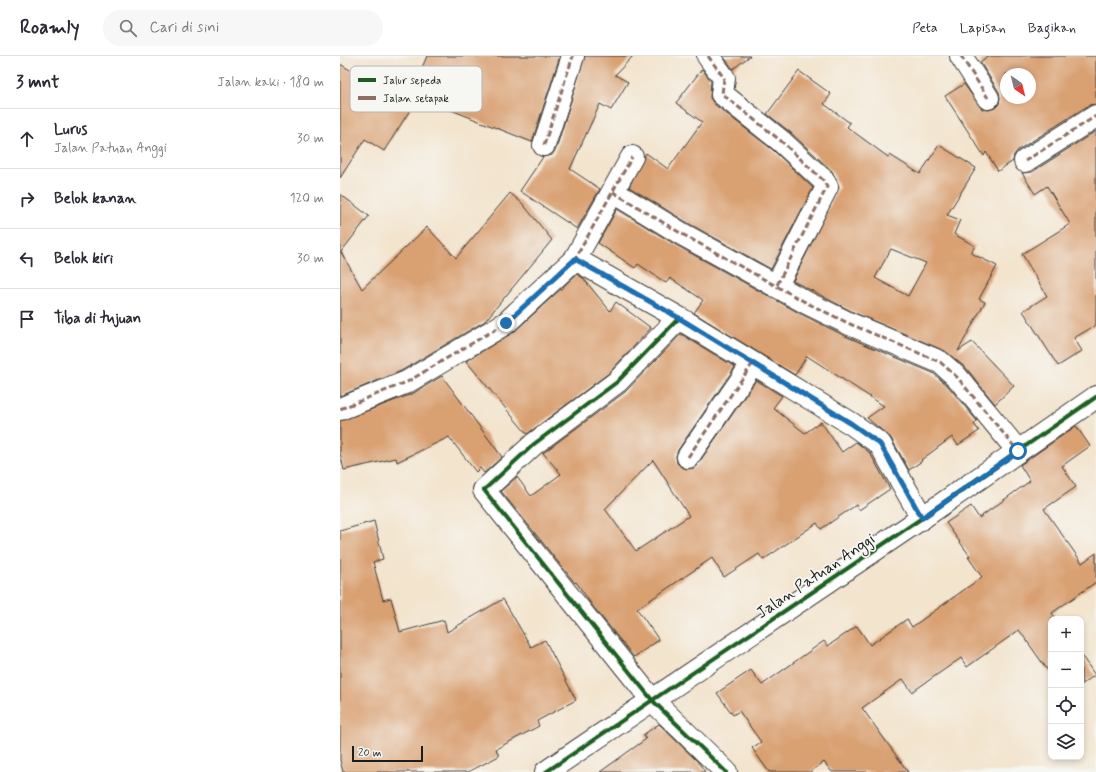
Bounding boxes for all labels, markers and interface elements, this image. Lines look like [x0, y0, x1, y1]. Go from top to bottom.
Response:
search box [103, 10, 383, 46]
text: Roamly [20, 15, 79, 40]
icon: search [117, 17, 139, 39]
text: Cari di sini [149, 18, 219, 38]
text: Peta [912, 19, 938, 37]
text: Lapisan [960, 19, 1006, 37]
text: Bagikan [1028, 19, 1076, 37]
legend [350, 66, 482, 112]
north arrow [1000, 68, 1036, 104]
text: 3 mnt [16, 71, 59, 93]
text: Jalan kaki · 180 m [217, 74, 324, 91]
text: Jalur sepeda [383, 74, 441, 88]
text: Jalan setapak [383, 92, 449, 106]
text: Lurus [54, 120, 87, 140]
icon: ahead [16, 128, 38, 150]
text: 30 m [297, 130, 324, 147]
text: Jalan Patuan Anggi [54, 140, 167, 157]
icon: right [16, 188, 38, 210]
text: Belok kanan [54, 189, 137, 209]
text: 120 m [290, 190, 324, 207]
icon: left [16, 248, 38, 270]
text: Belok kiri [54, 249, 113, 269]
text: 30 m [297, 250, 324, 267]
icon: arrive [16, 308, 38, 330]
text: Tiba di tujuan [54, 309, 141, 329]
route end [497, 314, 515, 332]
route start [1009, 442, 1027, 460]
street label: Jalan Patuan Anggi [752, 529, 880, 625]
map controls [1048, 616, 1084, 760]
button: + [1048, 616, 1084, 652]
button: − [1048, 652, 1084, 688]
button: locate [1048, 688, 1084, 724]
button: layers [1048, 724, 1084, 760]
scale bar [352, 744, 423, 763]
text: 20 m [358, 746, 381, 760]

